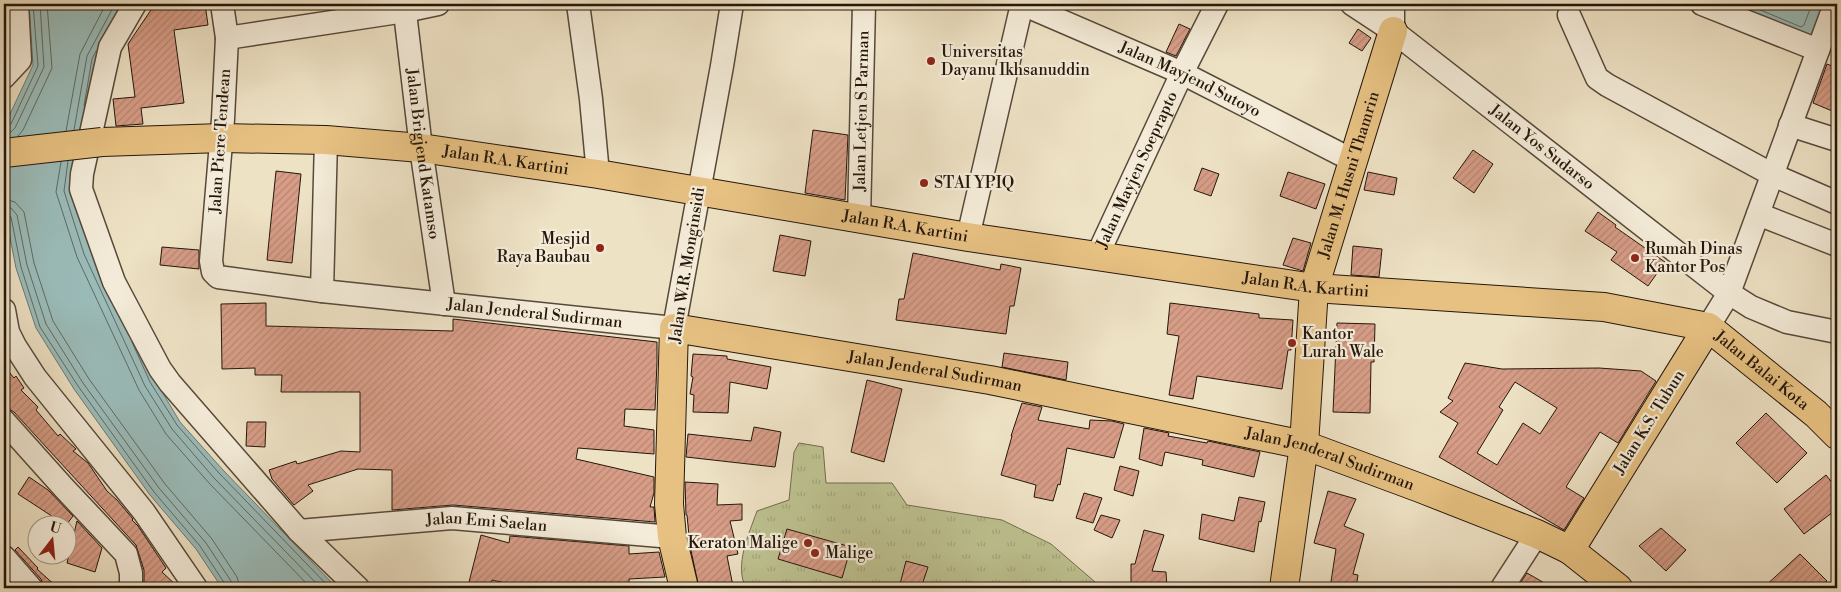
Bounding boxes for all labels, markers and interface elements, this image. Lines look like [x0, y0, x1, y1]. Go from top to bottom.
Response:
street label: Jalan Letjen S Parman [850, 30, 873, 193]
street label: Jalan Mayjend Sutoyo [1115, 37, 1264, 122]
place label: Universitas Dayanu Ikhsanuddin [941, 42, 1090, 80]
marker: Universitas Dayanu Ikhsanuddin [925, 55, 937, 67]
street label: Jalan Brigjend Katamso [402, 66, 444, 241]
street label: Jalan Piere Tendean [205, 67, 235, 215]
street label: Jalan Mayjen Soeprapto [1092, 88, 1182, 252]
street label: Jalan M. Husni Thamrin [1313, 89, 1384, 262]
street label: Jalan Yos Sudarso [1485, 99, 1598, 194]
street label: Jalan R.A. Kartini [440, 141, 570, 180]
place label: STAI YPIQ [934, 173, 1014, 193]
marker: STAI YPIQ [918, 177, 930, 189]
street label: Jalan W.R. Monginsidi [665, 185, 709, 346]
street label: Jalan R.A. Kartini [840, 206, 970, 247]
place label: Mesjid Raya Baubau [497, 229, 590, 267]
place label: Rumah Dinas Kantor Pos [1645, 239, 1742, 277]
marker: Mesjid Raya Baubau [594, 242, 606, 254]
marker: Rumah Dinas Kantor Pos [1629, 252, 1641, 264]
street label: Jalan R.A. Kartini [1240, 267, 1370, 302]
street label: Jalan Jenderal Sudirman [445, 294, 624, 333]
place label: Kantor Lurah Wale [1302, 324, 1384, 362]
street label: Jalan Balai Kota [1710, 326, 1814, 415]
marker: Kantor Lurah Wale [1286, 337, 1298, 349]
street label: Jalan Jenderal Sudirman [845, 347, 1024, 396]
street label: Jalan K.S. Tubun [1608, 366, 1689, 479]
street label: Jalan Jenderal Sudirman [1242, 423, 1418, 495]
street label: Jalan Emi Saelan [424, 508, 548, 536]
north arrow [28, 514, 78, 564]
text: U [48, 518, 63, 539]
place label: Keraton Malige [688, 533, 798, 553]
marker: Keraton Malige [802, 537, 814, 549]
place label: Malige [825, 543, 873, 563]
marker: Malige [809, 547, 821, 559]

